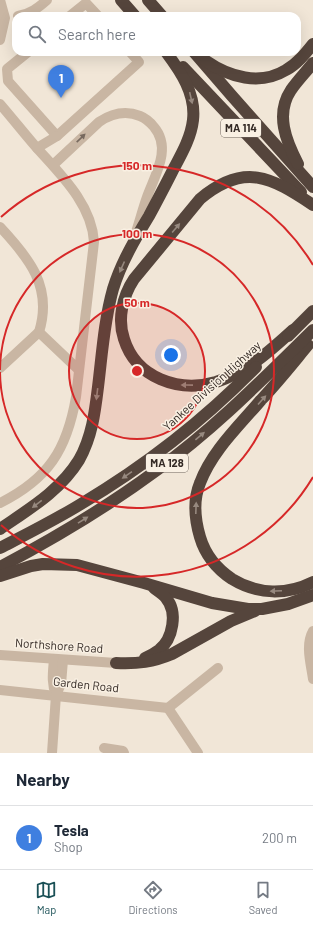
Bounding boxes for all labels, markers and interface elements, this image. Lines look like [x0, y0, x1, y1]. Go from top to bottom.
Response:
search box [12, 12, 301, 56]
icon: search [26, 23, 48, 45]
text: Search here [58, 25, 136, 43]
pin: 1 [48, 65, 74, 98]
one-way arrow [188, 92, 194, 104]
road number: MA 114 [221, 119, 261, 137]
one-way arrow [76, 133, 86, 143]
text: 150 m [122, 158, 152, 172]
one-way arrow [172, 222, 181, 233]
text: 100 m [122, 226, 152, 240]
one-way arrow [119, 262, 125, 273]
text: 50 m [124, 295, 150, 309]
street label: Yankee Division Highway [159, 337, 264, 433]
your location [161, 345, 181, 365]
centre of rings [130, 364, 144, 378]
one-way arrow [181, 382, 193, 389]
one-way arrow [94, 388, 101, 400]
one-way arrow [258, 394, 267, 405]
one-way arrow [194, 432, 205, 441]
road number: MA 128 [146, 454, 188, 472]
one-way arrow [122, 471, 132, 479]
one-way arrow [31, 500, 42, 508]
one-way arrow [193, 501, 199, 514]
one-way arrow [77, 517, 89, 524]
one-way arrow [270, 588, 282, 595]
street label: Northshore Road [15, 635, 104, 655]
street label: Garden Road [53, 674, 120, 694]
text: Nearby [16, 769, 70, 789]
text: Tesla [54, 821, 89, 839]
text: 1 [27, 830, 31, 846]
text: 200 m [262, 830, 297, 846]
text: Shop [54, 839, 83, 855]
tab: Map [35, 879, 57, 916]
tab: Directions [128, 879, 178, 916]
tab: Saved [249, 879, 278, 916]

